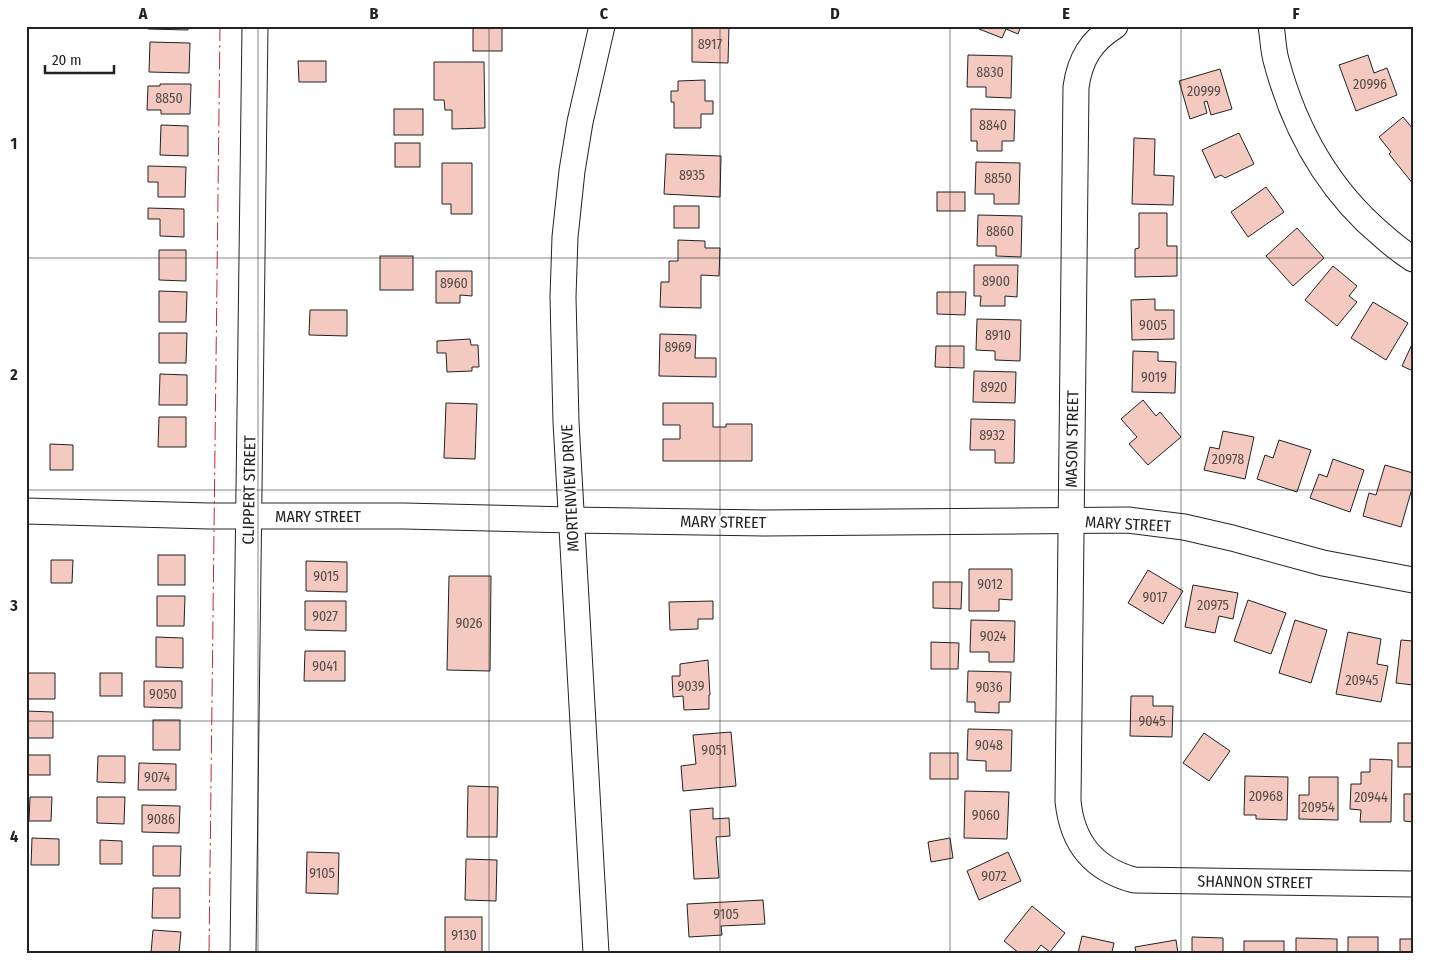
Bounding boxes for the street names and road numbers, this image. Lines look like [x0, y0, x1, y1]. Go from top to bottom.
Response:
street label: MASON STREET [1062, 390, 1082, 488]
street label: MORTENVIEW DRIVE [557, 424, 583, 552]
street label: CLIPPERT STREET [239, 435, 259, 545]
street label: MARY STREET [275, 507, 362, 526]
street label: MARY STREET [680, 512, 767, 532]
street label: MARY STREET [1085, 512, 1172, 536]
street label: SHANNON STREET [1197, 871, 1313, 893]

